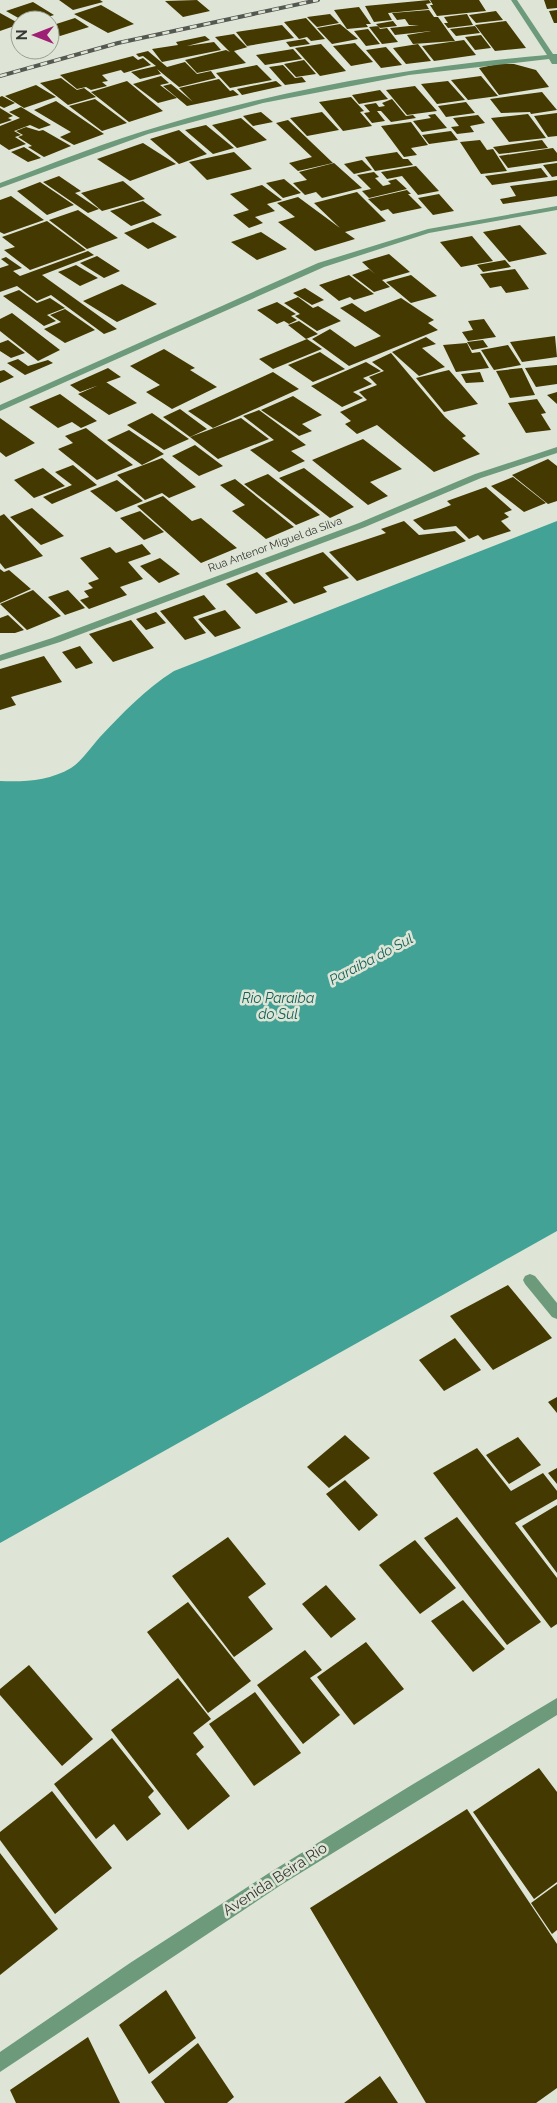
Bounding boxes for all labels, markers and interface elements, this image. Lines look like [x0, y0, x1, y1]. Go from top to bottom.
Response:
north arrow [10, 10, 60, 60]
text: N [14, 30, 30, 40]
street label: Rua Antenor Miguel da Silva [206, 514, 344, 575]
water label: Paraiba do Sul [326, 930, 416, 988]
water label: Rio Paraiba do Sul [242, 990, 314, 1022]
street label: Avenida Beira Rio [219, 1839, 331, 1919]

